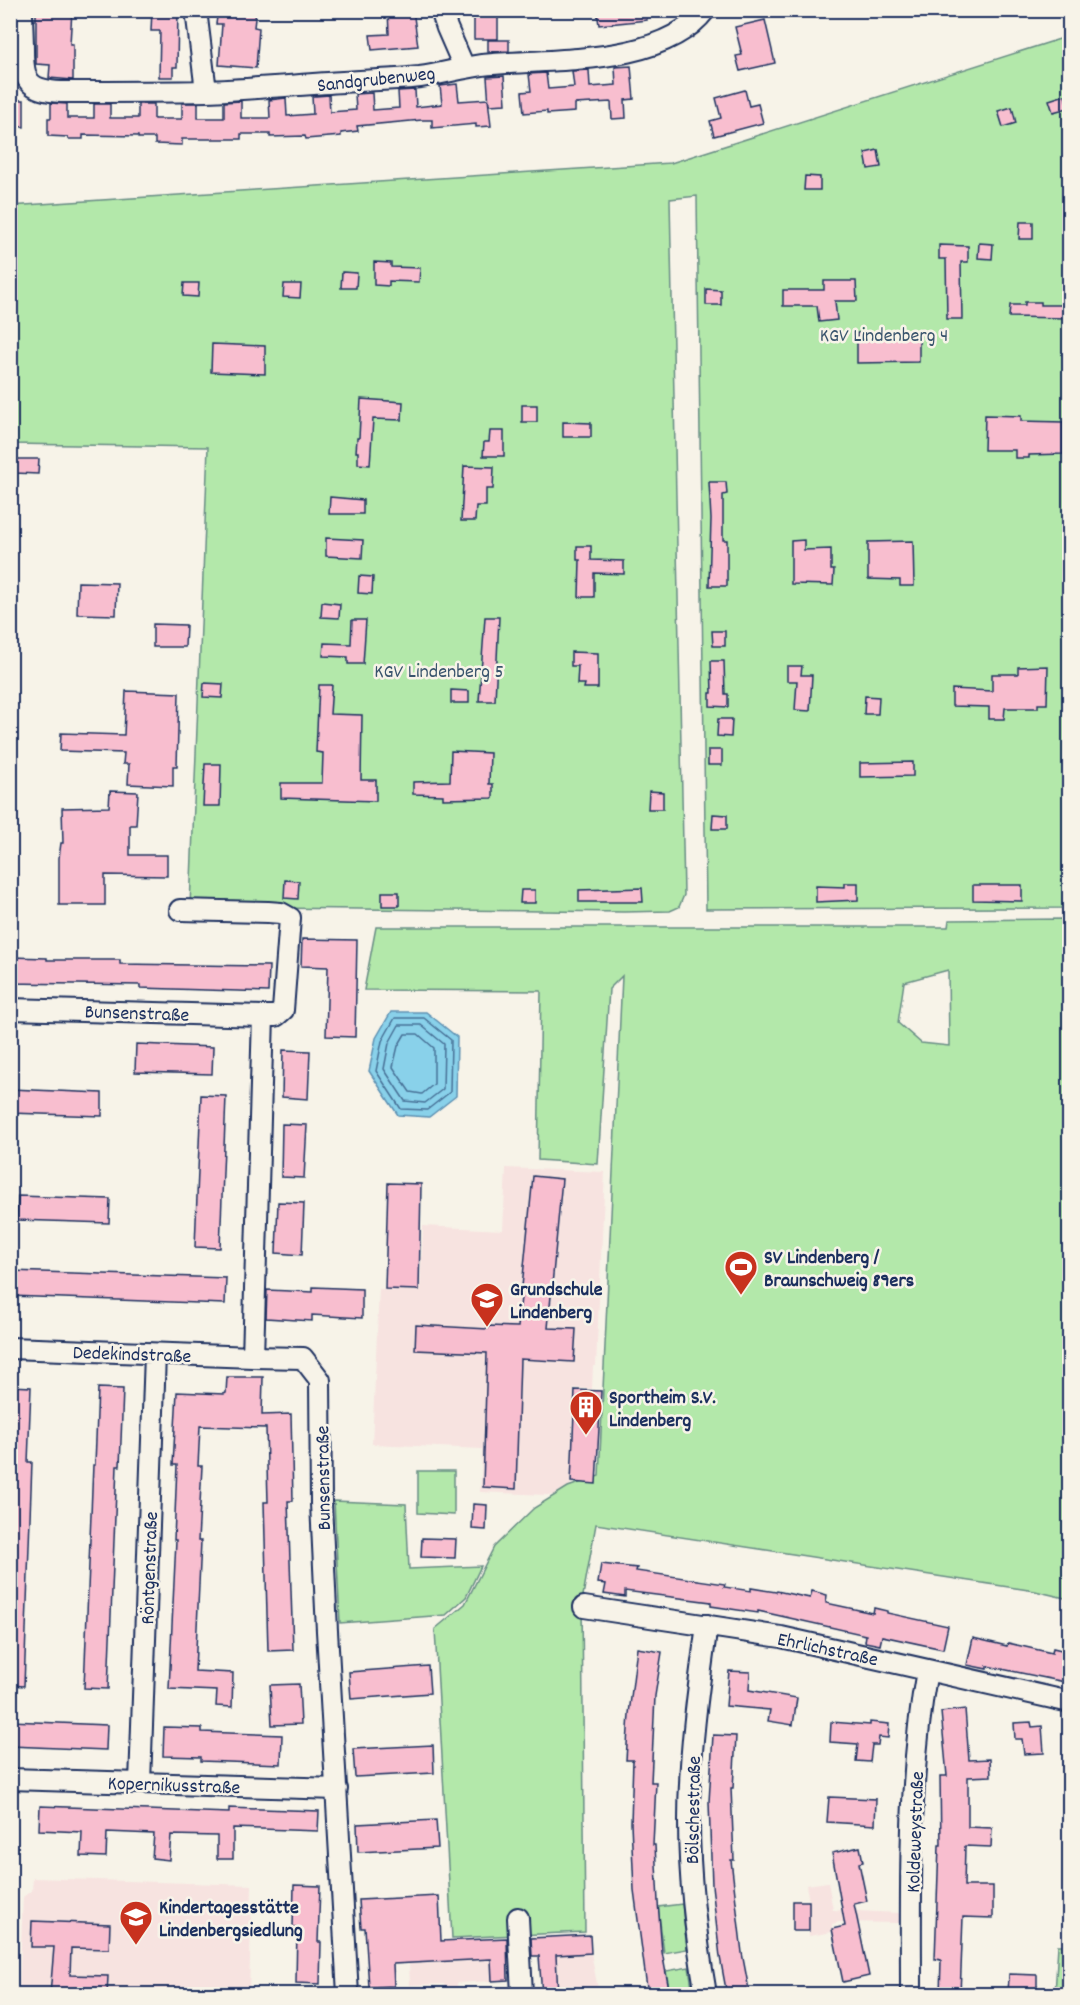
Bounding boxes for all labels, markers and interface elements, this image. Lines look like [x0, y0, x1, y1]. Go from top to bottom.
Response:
street label: Sandgrubenweg [316, 61, 437, 101]
park label: KGV Lindenberg 4 [820, 323, 948, 351]
park label: KGV Lindenberg 5 [374, 659, 504, 687]
street label: Bunsenstraße [84, 999, 190, 1031]
place label: SV Lindenberg / Braunschweig 89ers [764, 1245, 914, 1296]
sports icon: SV Lindenberg / Braunschweig 89ers [723, 1249, 759, 1296]
place label: Grundschule Lindenberg [510, 1277, 603, 1328]
school or university icon: Grundschule Lindenberg [469, 1281, 505, 1328]
street label: Dedekindstraße [72, 1340, 192, 1372]
place label: Sportheim S.V. Lindenberg [609, 1385, 716, 1436]
building icon: Sportheim S.V. Lindenberg [568, 1389, 604, 1436]
street label: Bunsenstraße [310, 1425, 340, 1531]
street label: Röntgenstraße [135, 1511, 167, 1625]
street label: Ehrlichstraße [774, 1627, 880, 1675]
street label: Bölschestraße [680, 1755, 710, 1865]
street label: Kopernikusstraße [107, 1771, 241, 1803]
street label: Koldeweystraße [901, 1771, 933, 1893]
place label: Kindertagesstätte Lindenbergsiedlung [159, 1895, 303, 1946]
school or university icon: Kindertagesstätte Lindenbergsiedlung [118, 1899, 154, 1946]

